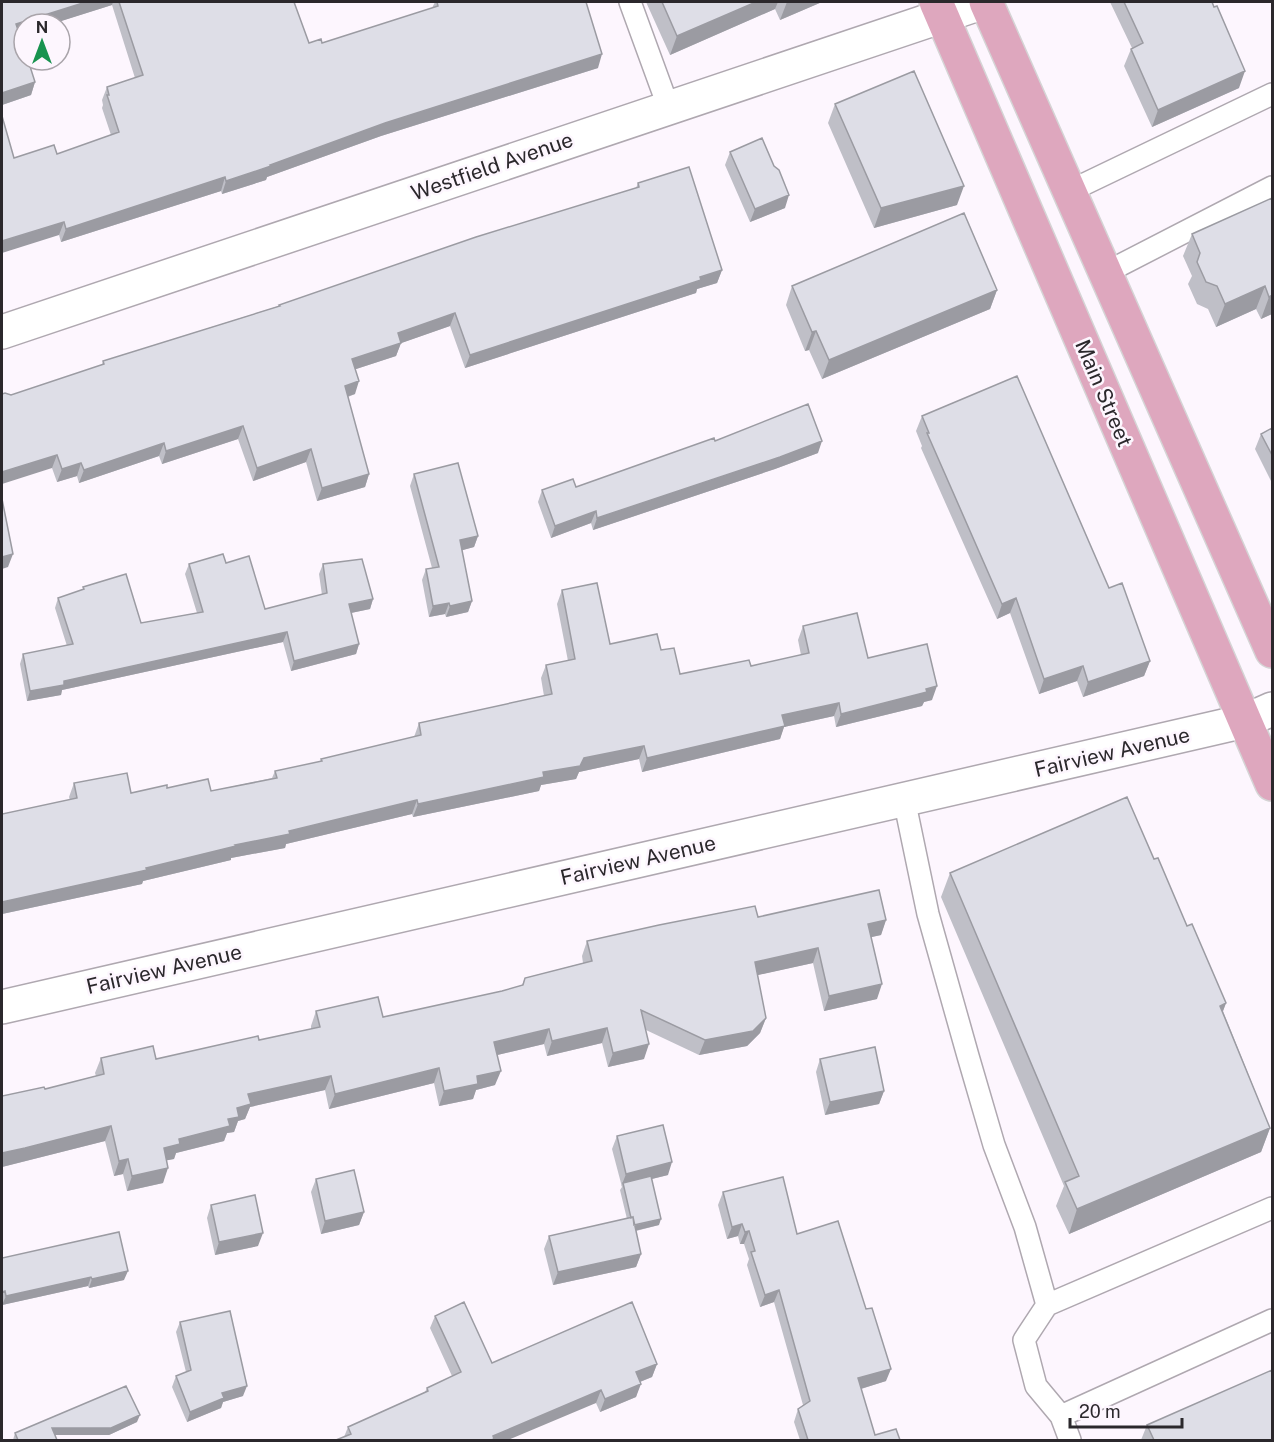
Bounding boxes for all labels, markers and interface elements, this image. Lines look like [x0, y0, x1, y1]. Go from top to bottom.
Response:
north arrow [12, 12, 72, 72]
text: N [36, 18, 48, 37]
street label: Westfield Avenue [408, 127, 576, 205]
street label: Main Street [1070, 336, 1138, 450]
street label: Fairview Avenue [1032, 722, 1192, 782]
street label: Fairview Avenue [558, 830, 718, 890]
street label: Fairview Avenue [84, 939, 244, 999]
scale bar [1070, 1391, 1182, 1429]
text: 20 m [1079, 1401, 1121, 1422]

